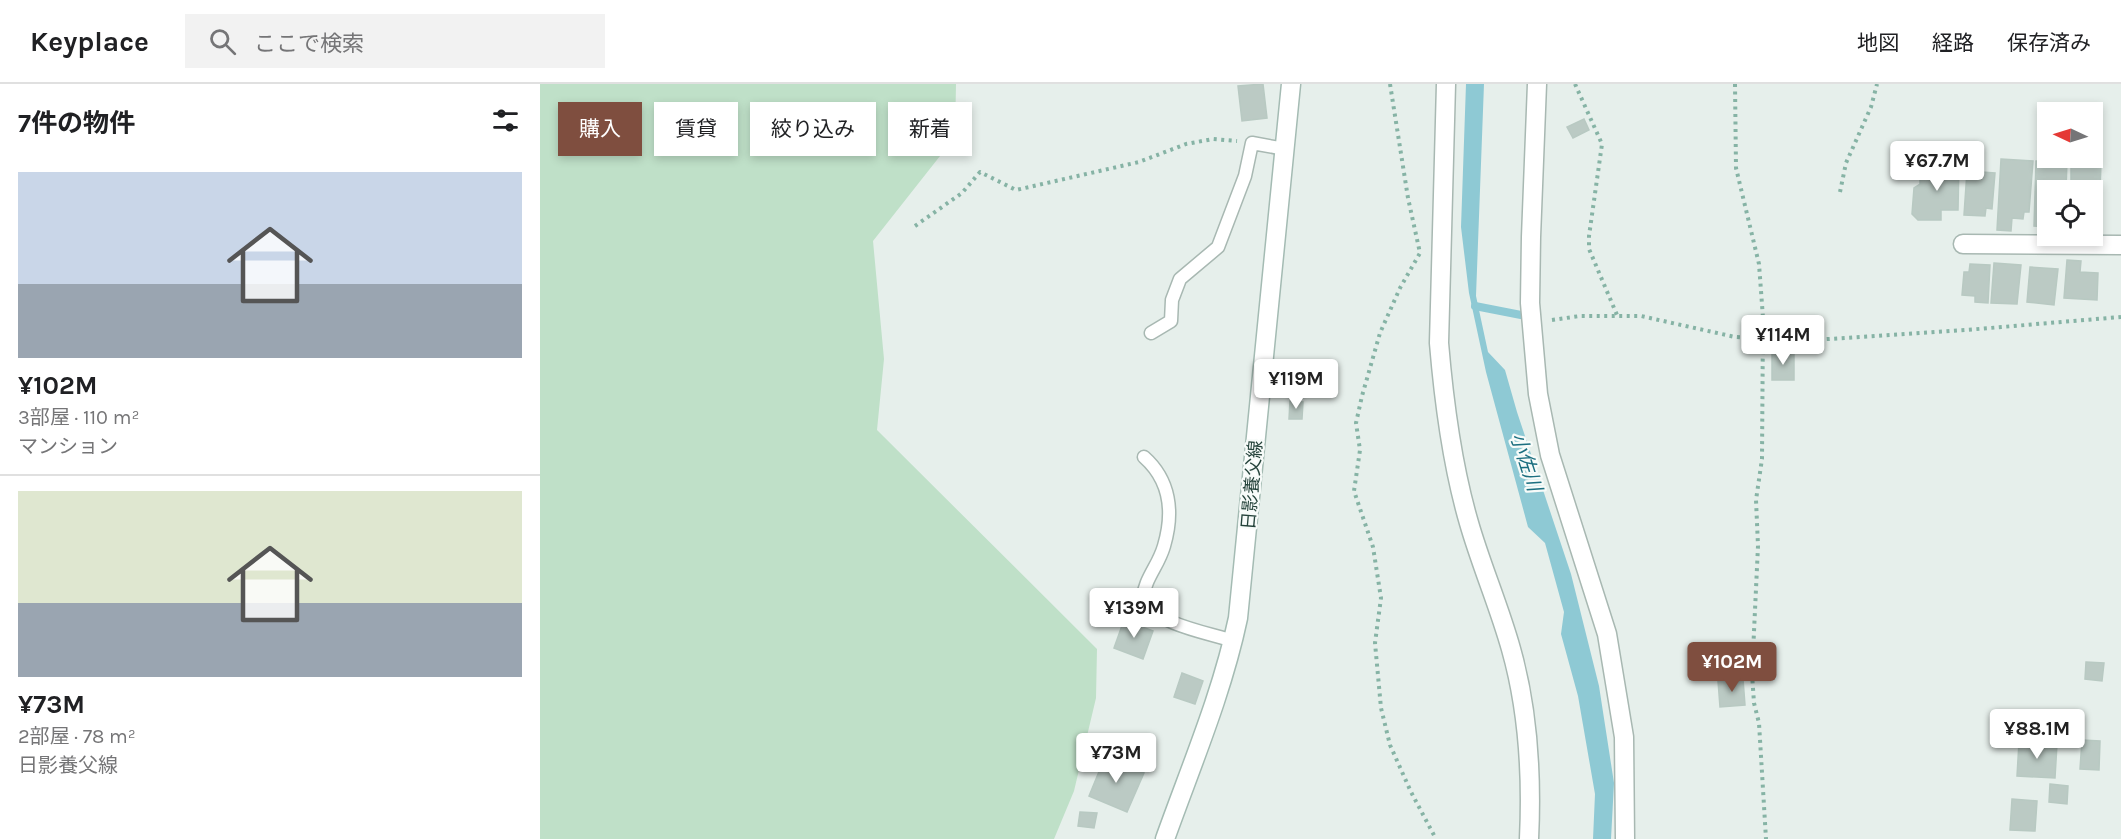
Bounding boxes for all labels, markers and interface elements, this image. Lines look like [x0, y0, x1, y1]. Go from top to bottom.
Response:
search box [185, 14, 605, 68]
text: Keyplace [30, 25, 149, 58]
icon: search [206, 25, 239, 58]
text: ここで検索 [254, 31, 364, 57]
text: 地図 [1857, 31, 1899, 55]
text: 経路 [1932, 31, 1974, 55]
text: 保存済み [2007, 31, 2091, 55]
chip: 購入 [558, 102, 642, 156]
chip: 賃貸 [654, 102, 738, 156]
chip: 絞り込み [750, 102, 876, 156]
chip: 新着 [888, 102, 972, 156]
north arrow [2037, 102, 2103, 168]
map controls [2037, 102, 2103, 246]
icon: filters [489, 104, 522, 137]
text: 7件の物件 [18, 108, 135, 139]
pin: ¥67.7M [1888, 141, 1986, 192]
text: ¥67.7M [1904, 149, 1970, 172]
button: locate [2037, 180, 2103, 246]
icon: home [216, 211, 324, 319]
pin: ¥114M [1741, 315, 1825, 366]
text: ¥114M [1755, 323, 1811, 346]
pin: ¥119M [1254, 359, 1338, 410]
text: ¥119M [1268, 367, 1324, 390]
text: ¥102M [18, 370, 97, 401]
text: 3部屋 · 110 m² [18, 406, 139, 429]
water label: 小佐川 [1506, 430, 1547, 496]
text: マンション [18, 435, 118, 458]
street label: 日影養父線 [1237, 439, 1267, 531]
icon: home [216, 530, 324, 638]
pin: ¥139M [1092, 588, 1176, 639]
text: ¥139M [1104, 596, 1165, 619]
pin: ¥102M [1690, 642, 1774, 693]
text: ¥102M [1701, 650, 1763, 673]
text: ¥73M [18, 689, 85, 720]
pin: ¥88.1M [1988, 709, 2086, 760]
text: ¥88.1M [2004, 717, 2070, 740]
text: 2部屋 · 78 m² [18, 725, 136, 748]
pin: ¥73M [1080, 733, 1152, 784]
text: ¥73M [1090, 741, 1142, 764]
text: 日影養父線 [18, 754, 118, 777]

